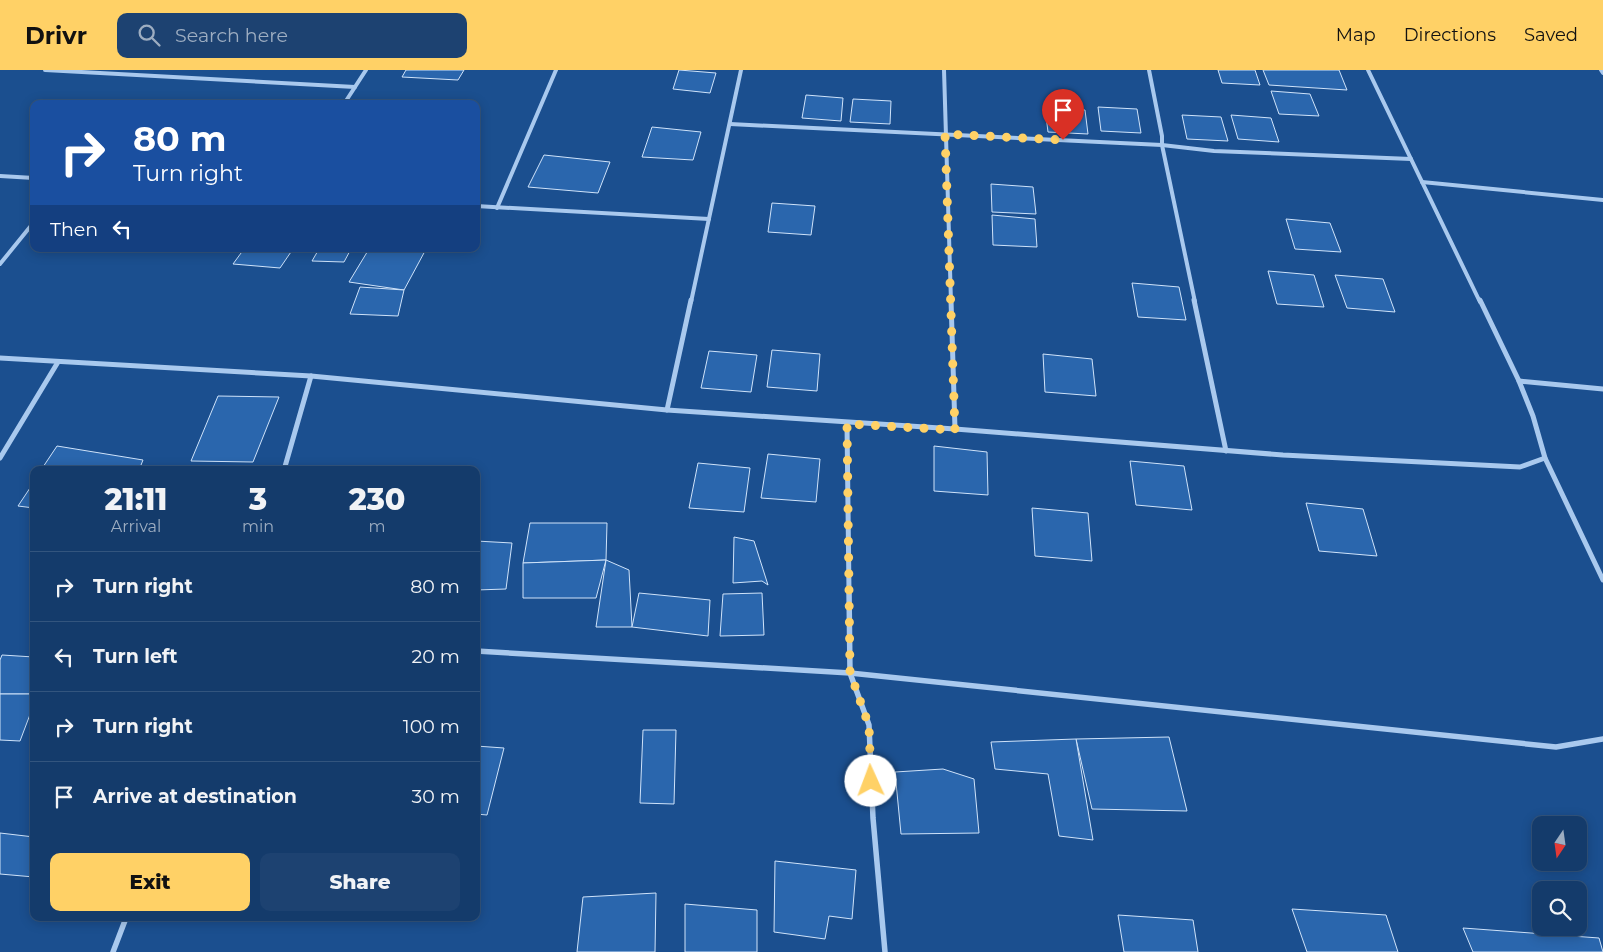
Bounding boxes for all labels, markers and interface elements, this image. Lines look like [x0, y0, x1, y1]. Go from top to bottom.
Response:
search box [117, 13, 467, 58]
text: Drivr [25, 21, 87, 50]
icon: search [135, 21, 163, 49]
text: Search here [175, 24, 288, 47]
text: Map [1336, 24, 1376, 46]
text: Directions [1404, 24, 1496, 46]
text: Saved [1524, 24, 1578, 46]
pin [1042, 89, 1084, 140]
icon: arrive [1049, 96, 1077, 124]
text: 80 m [133, 117, 227, 160]
icon: right [50, 120, 115, 185]
text: Turn right [133, 160, 243, 187]
icon: left [108, 215, 136, 243]
text: Then [50, 218, 98, 241]
text: 21:11 [105, 481, 168, 518]
text: 3 [249, 481, 267, 518]
text: 230 [349, 481, 405, 518]
text: Arrival [111, 517, 161, 536]
text: min [242, 517, 274, 536]
text: m [369, 517, 386, 536]
icon: right [50, 573, 78, 601]
text: Turn right [93, 575, 193, 598]
text: 80 m [410, 575, 460, 598]
icon: left [50, 643, 78, 671]
text: Turn left [93, 645, 178, 668]
text: 20 m [412, 645, 460, 668]
icon: right [50, 713, 78, 741]
text: Turn right [93, 715, 193, 738]
text: 100 m [403, 715, 460, 738]
position arrow [844, 754, 896, 806]
icon: arrive [50, 783, 78, 811]
text: Arrive at destination [93, 785, 297, 808]
text: 30 m [412, 785, 460, 808]
north arrow [1532, 816, 1588, 871]
map controls [1532, 816, 1587, 936]
button: Exit [50, 853, 250, 911]
button: Share [260, 853, 460, 911]
button: search [1532, 881, 1587, 936]

